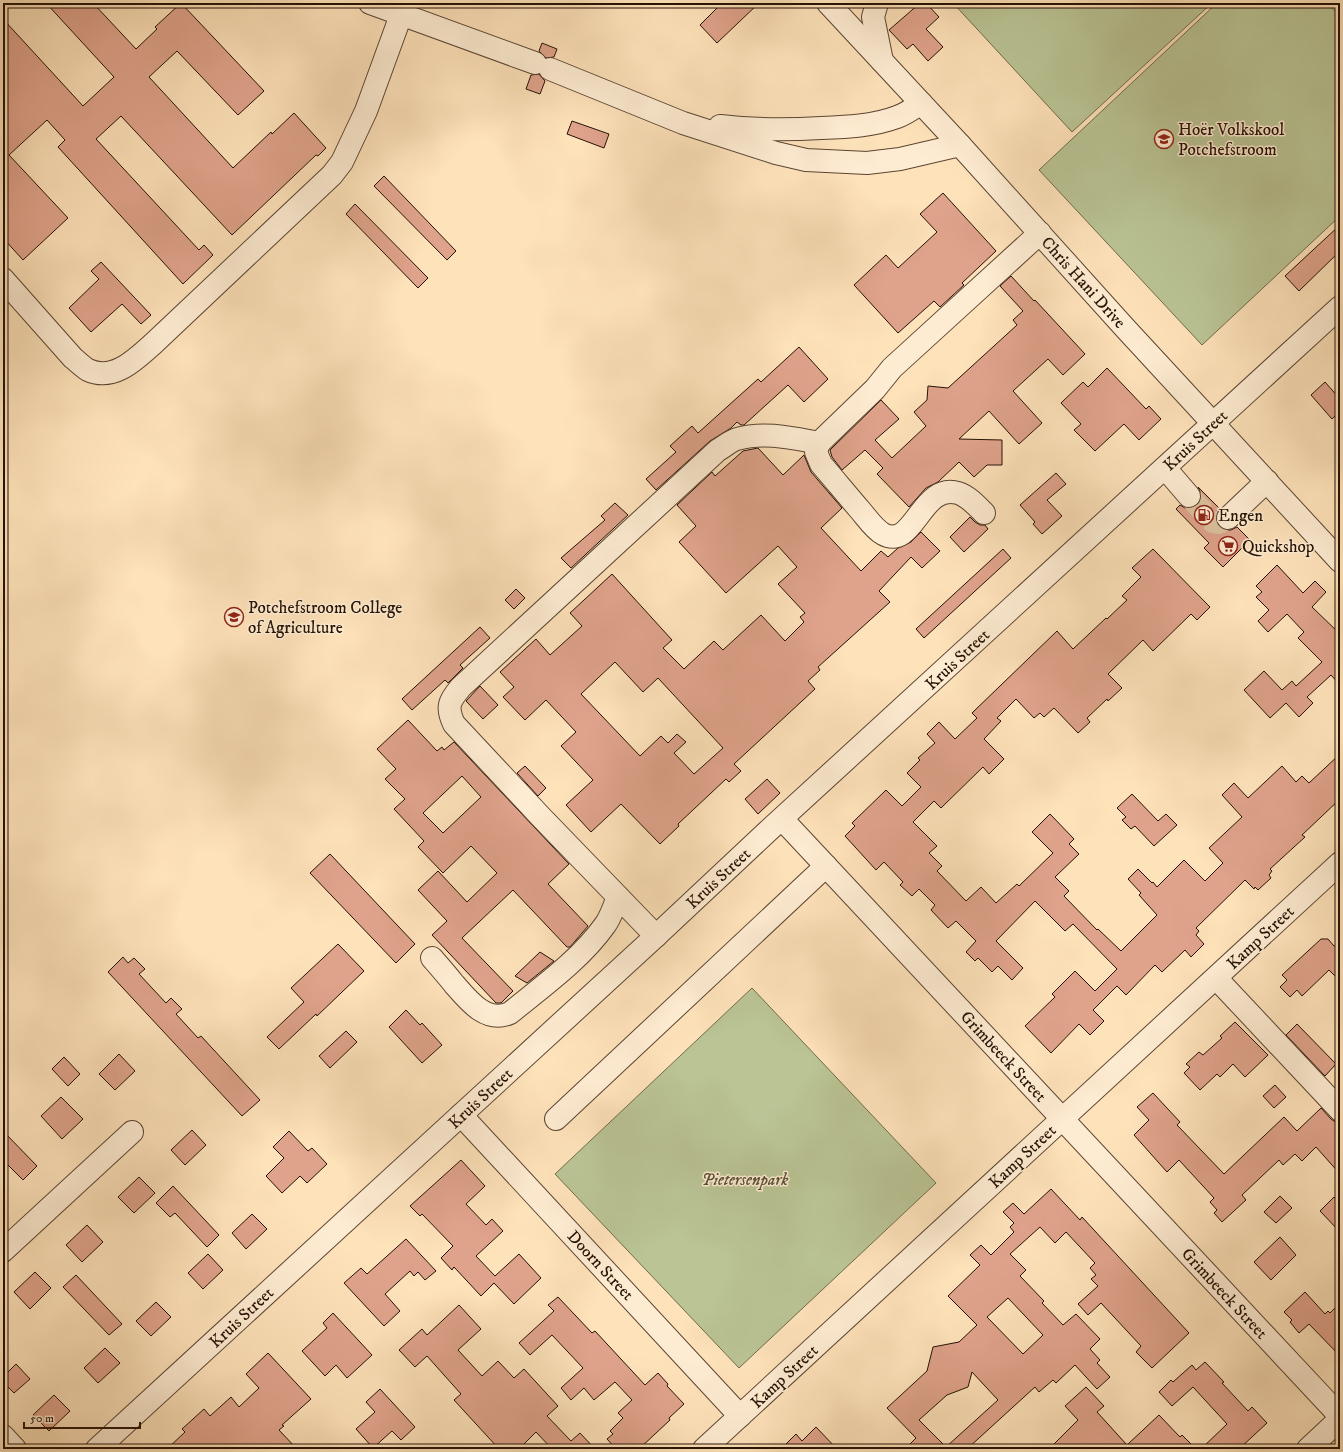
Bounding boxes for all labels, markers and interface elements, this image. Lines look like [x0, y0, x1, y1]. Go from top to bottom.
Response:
place label: Hoër Volkskool Potchefstroom [1178, 119, 1284, 161]
school or university icon: Hoër Volkskool Potchefstroom [1153, 128, 1175, 150]
street label: Chris Hani Drive [1036, 232, 1130, 333]
street label: Kruis Street [1159, 405, 1233, 476]
fuel station icon: Engen [1193, 504, 1215, 526]
place label: Engen [1218, 505, 1263, 527]
supermarket icon: Quickshop [1217, 535, 1239, 557]
place label: Quickshop [1242, 536, 1314, 558]
place label: Potchefstroom College of Agriculture [248, 597, 402, 639]
school or university icon: Potchefstroom College of Agriculture [223, 606, 245, 628]
street label: Kruis Street [921, 624, 995, 695]
street label: Kruis Street [682, 843, 756, 914]
street label: Kamp Street [1222, 901, 1299, 975]
street label: Grimbeeck Street [955, 1006, 1052, 1107]
street label: Kruis Street [444, 1063, 518, 1134]
street label: Kamp Street [984, 1120, 1061, 1194]
park label: Pietersenpark [702, 1169, 789, 1191]
street label: Doorn Street [562, 1226, 639, 1306]
street label: Grimbeeck Street [1176, 1243, 1273, 1344]
street label: Kruis Street [205, 1282, 279, 1353]
street label: Kamp Street [746, 1340, 823, 1414]
scale bar [24, 1404, 140, 1430]
text: 50 m [30, 1411, 54, 1426]

